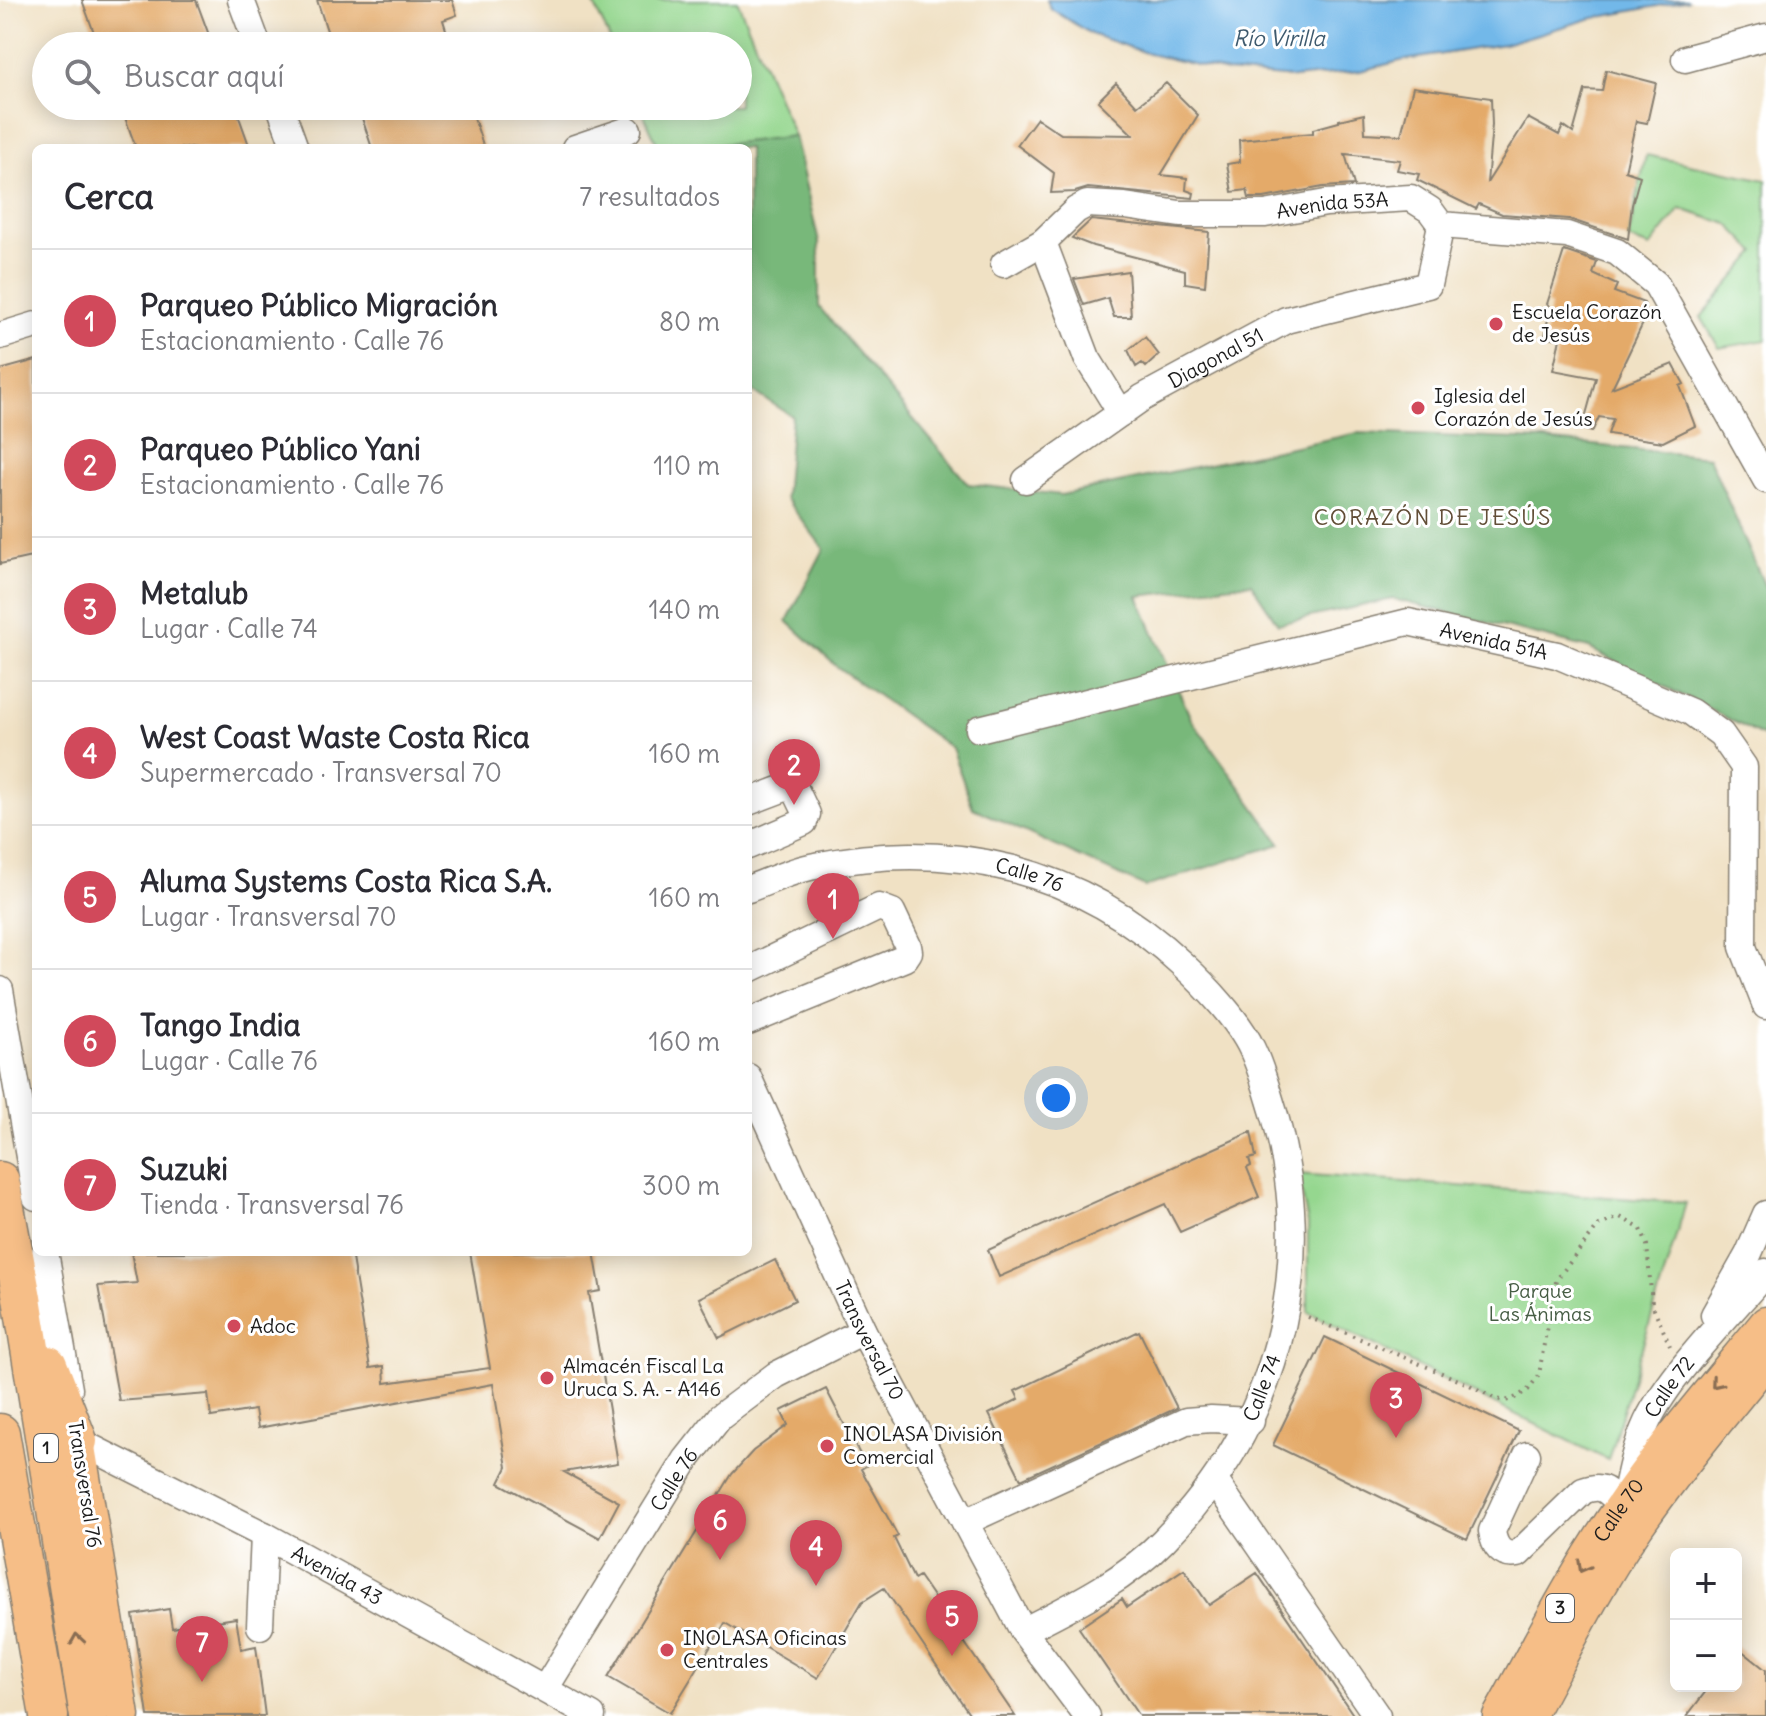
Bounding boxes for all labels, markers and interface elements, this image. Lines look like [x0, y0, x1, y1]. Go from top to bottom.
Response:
water label: Río Virilla [1233, 24, 1326, 52]
search box [32, 32, 752, 120]
icon: search [60, 54, 104, 98]
text: Buscar aquí [124, 57, 284, 95]
text: Cerca [64, 175, 154, 218]
text: 7 resultados [579, 180, 720, 213]
street label: Avenida 53A [1274, 186, 1389, 224]
text: Parqueo Público Migración [140, 286, 498, 324]
place label: Escuela Corazón de Jesús [1512, 299, 1662, 347]
text: 1 [85, 305, 95, 338]
text: 80 m [659, 305, 720, 338]
marker: Escuela Corazón de Jesús [1487, 315, 1505, 333]
street label: Diagonal 51 [1164, 322, 1267, 393]
text: Estacionamiento · Calle 76 [140, 324, 444, 357]
place label: Iglesia del Corazón de Jesús [1434, 383, 1593, 431]
marker: Iglesia del Corazón de Jesús [1409, 399, 1427, 417]
text: Parqueo Público Yani [140, 430, 421, 468]
text: 2 [83, 449, 97, 482]
text: 110 m [653, 449, 720, 482]
text: Estacionamiento · Calle 76 [140, 468, 444, 501]
district label: CORAZÓN DE JESÚS [1314, 503, 1552, 531]
text: Metalub [140, 574, 248, 612]
text: 3 [83, 593, 97, 626]
text: 140 m [649, 593, 720, 626]
text: Lugar · Calle 74 [140, 612, 318, 645]
street label: Avenida 51A [1438, 616, 1550, 665]
text: West Coast Waste Costa Rica [140, 718, 530, 756]
text: 4 [82, 737, 98, 770]
text: 160 m [649, 737, 720, 770]
pin: 2 [768, 739, 820, 805]
text: Supermercado · Transversal 70 [140, 756, 502, 789]
street label: Calle 76 [993, 852, 1067, 897]
text: Aluma Systems Costa Rica S.A. [140, 862, 552, 900]
pin: 1 [807, 873, 859, 939]
text: 5 [83, 881, 97, 914]
text: 160 m [649, 881, 720, 914]
text: Lugar · Transversal 70 [140, 900, 397, 933]
text: Tango India [140, 1006, 301, 1044]
text: 6 [82, 1025, 98, 1058]
text: 160 m [649, 1025, 720, 1058]
text: Lugar · Calle 76 [140, 1044, 318, 1077]
your location [1036, 1078, 1076, 1118]
text: Suzuki [140, 1150, 228, 1188]
text: 7 [84, 1169, 96, 1202]
text: 300 m [642, 1169, 720, 1202]
text: Tienda · Transversal 76 [140, 1188, 404, 1221]
street label: Transversal 70 [830, 1276, 910, 1404]
park label: Parque Las Ánimas [1489, 1278, 1591, 1326]
place label: Adoc [250, 1313, 296, 1338]
marker: Adoc [225, 1317, 243, 1335]
street label: Calle 74 [1237, 1351, 1286, 1425]
street label: Calle 72 [1639, 1351, 1699, 1422]
place label: Almacén Fiscal La Uruca S. A. - A146 [563, 1353, 724, 1401]
marker: Almacén Fiscal La Uruca S. A. - A146 [538, 1369, 556, 1387]
pin: 3 [1370, 1372, 1422, 1438]
one-way arrow [1712, 1374, 1726, 1389]
street label: Transversal 76 [63, 1418, 108, 1549]
place label: INOLASA División Comercial [843, 1421, 1003, 1469]
road number: 1 [34, 1434, 58, 1462]
marker: INOLASA División Comercial [818, 1437, 836, 1455]
street label: Calle 76 [645, 1442, 703, 1516]
street label: Calle 70 [1588, 1473, 1649, 1547]
pin: 6 [694, 1494, 746, 1560]
pin: 4 [790, 1520, 842, 1586]
street label: Avenida 43 [287, 1540, 387, 1610]
map controls [1670, 1548, 1742, 1692]
button: + [1670, 1548, 1742, 1620]
one-way arrow [1577, 1559, 1592, 1573]
pin: 5 [926, 1590, 978, 1656]
road number: 3 [1546, 1594, 1574, 1622]
pin: 7 [176, 1616, 228, 1682]
button: − [1670, 1620, 1742, 1692]
place label: INOLASA Oficinas Centrales [683, 1625, 847, 1673]
one-way arrow [69, 1632, 86, 1646]
marker: INOLASA Oficinas Centrales [658, 1641, 676, 1659]

